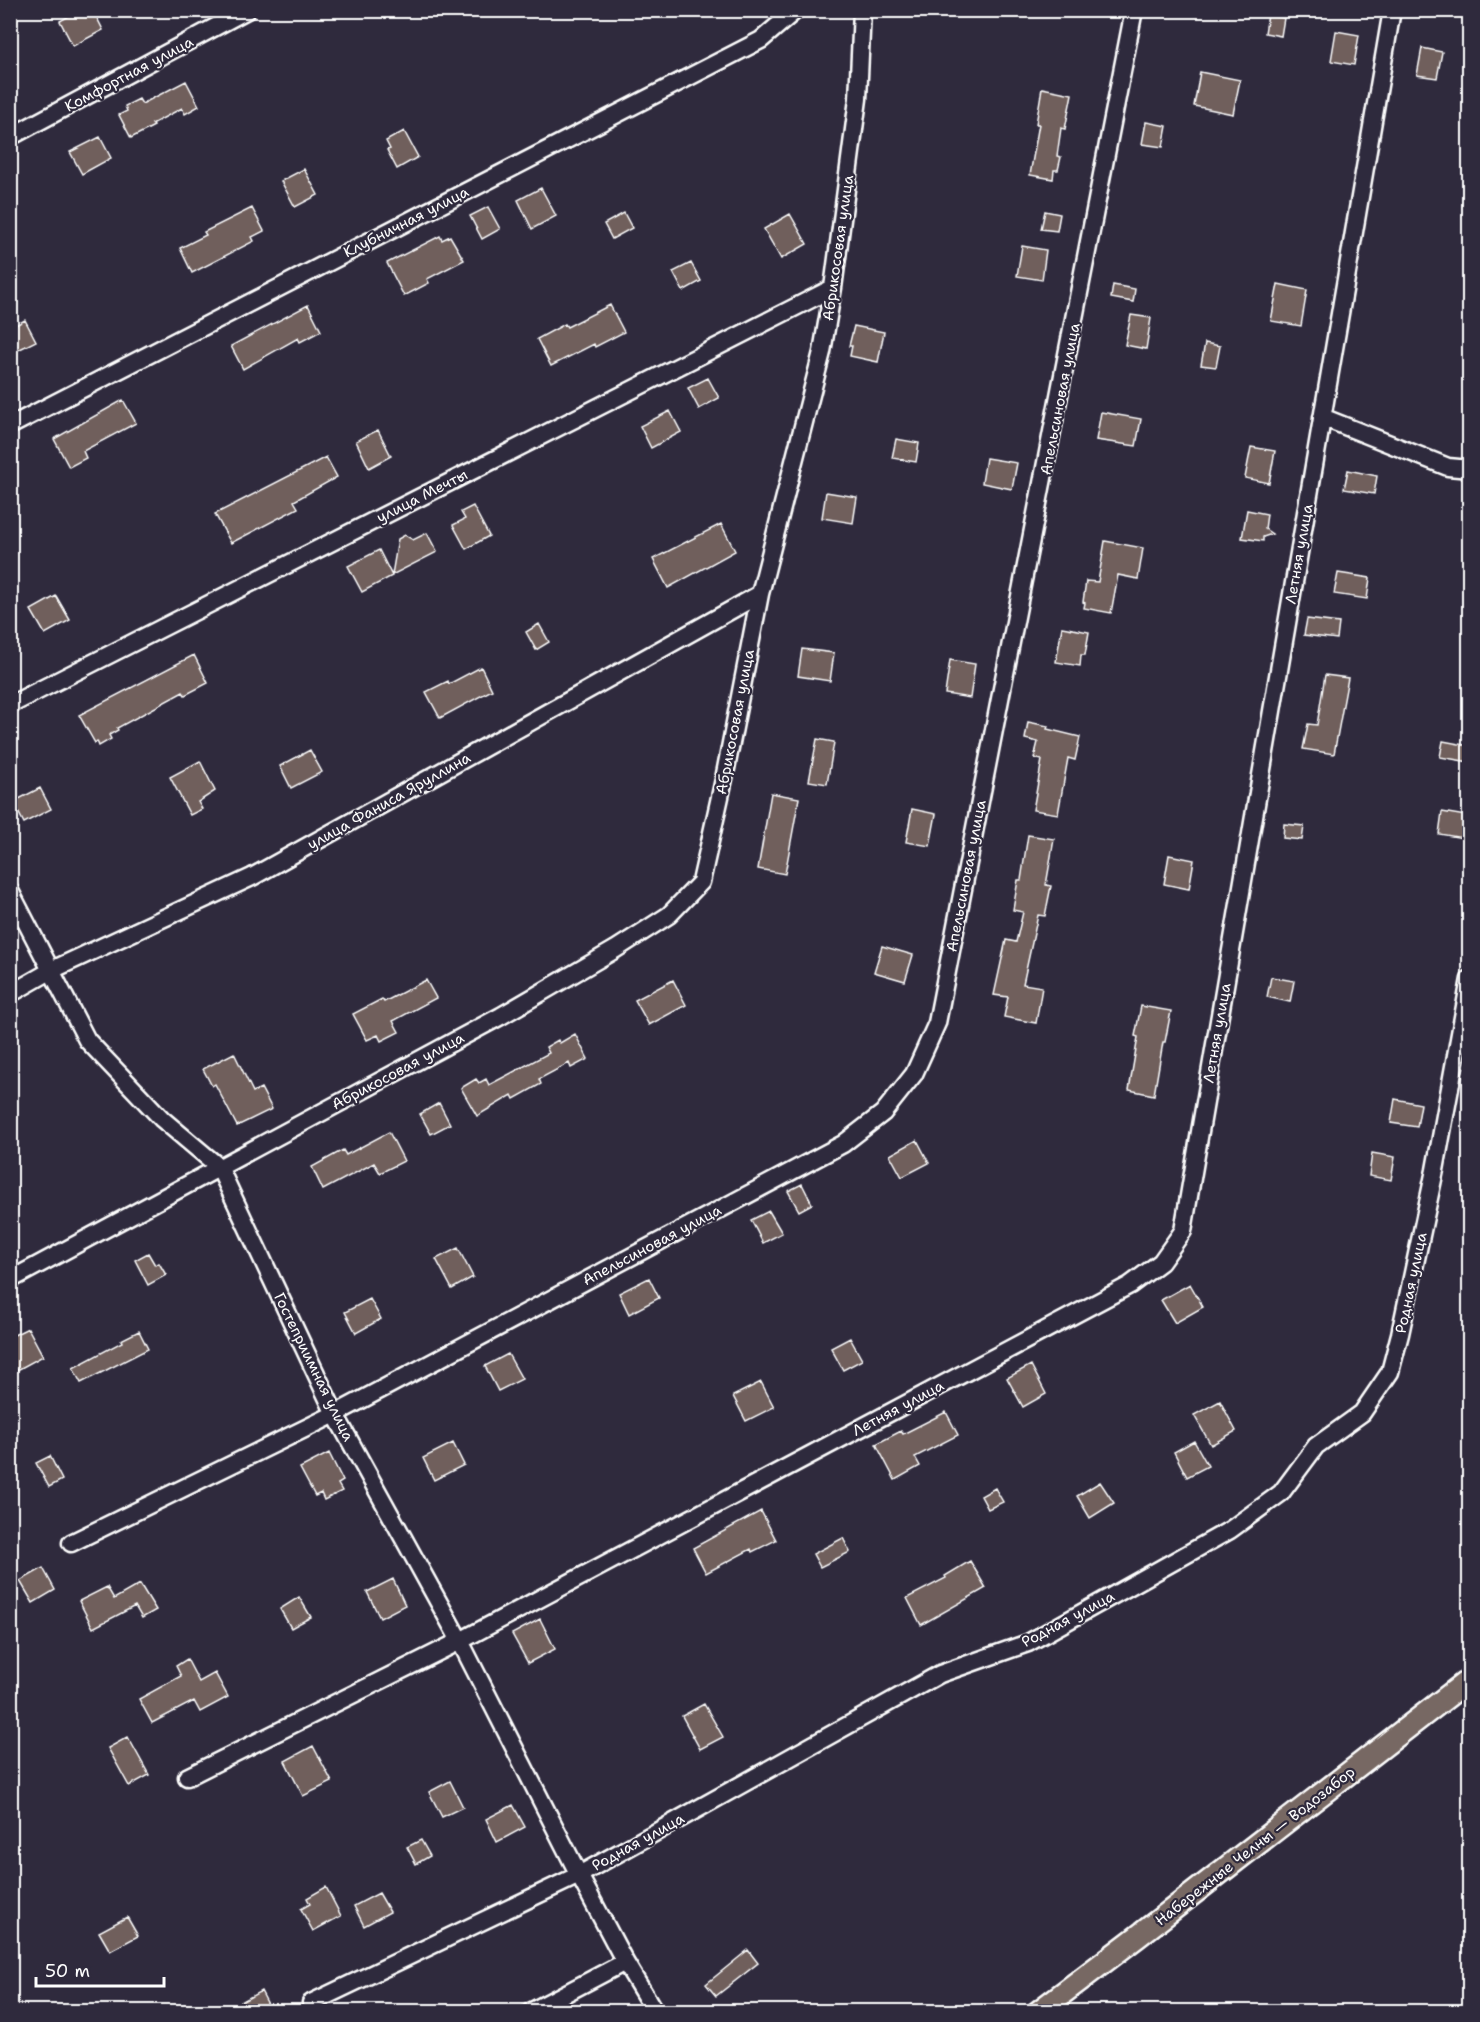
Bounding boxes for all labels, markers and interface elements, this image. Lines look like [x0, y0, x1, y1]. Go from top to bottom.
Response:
street label: Комфортная улица [61, 31, 197, 116]
street label: Абрикосовая улица [818, 173, 858, 322]
street label: Клубничная улица [340, 181, 473, 262]
street label: Апельсиновая улица [1035, 321, 1085, 477]
street label: улица Мечты [373, 464, 471, 528]
street label: Летняя улица [1280, 502, 1318, 606]
street label: Абрикосовая улица [711, 647, 759, 796]
street label: улица Фаниса Яруллина [304, 747, 475, 854]
street label: Апельсиновая улица [941, 798, 991, 954]
street label: Летняя улица [1198, 981, 1236, 1085]
street label: Абрикосовая улица [328, 1027, 468, 1114]
street label: Апельсиновая улица [579, 1200, 726, 1290]
street label: Родная улица [1391, 1230, 1432, 1335]
street label: Гостеприимная улица [269, 1289, 359, 1445]
street label: Летняя улица [849, 1375, 948, 1441]
street label: Родная улица [1018, 1586, 1119, 1652]
street label: Набережные Челны — Водозабор [1151, 1762, 1359, 1930]
street label: Родная улица [588, 1808, 688, 1876]
scale bar [36, 1950, 164, 1988]
text: 50 m [45, 1959, 90, 1983]

